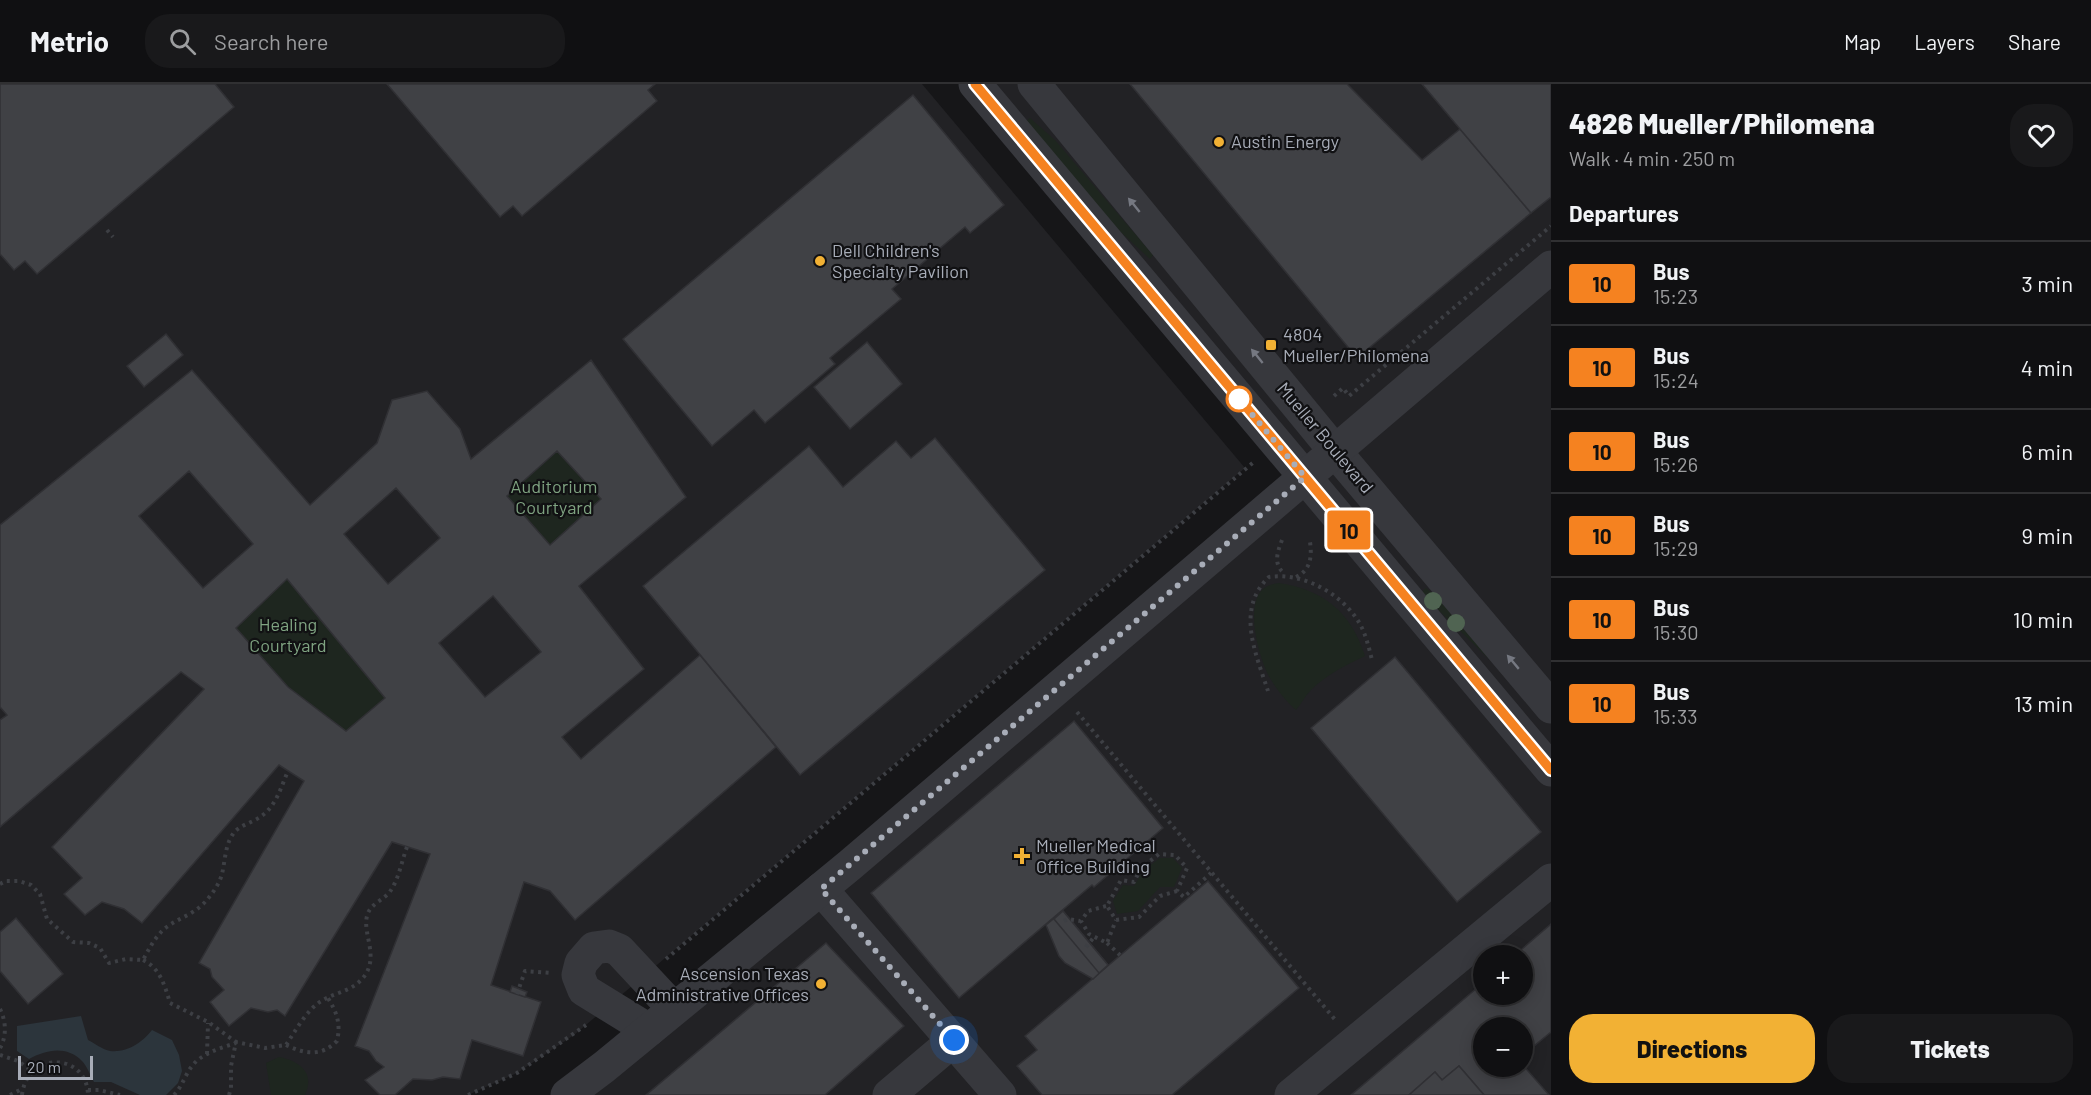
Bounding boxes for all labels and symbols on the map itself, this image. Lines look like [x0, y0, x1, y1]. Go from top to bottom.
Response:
place label: Austin Energy [1231, 130, 1339, 152]
marker: Austin Energy [1212, 135, 1226, 149]
one-way arrow [1128, 198, 1140, 213]
place label: Dell Children's Specialty Pavilion [832, 239, 969, 282]
marker: Dell Children's Specialty Pavilion [813, 254, 827, 268]
place label: 4804 Mueller/Philomena [1283, 323, 1429, 366]
marker: 4804 Mueller/Philomena [1264, 338, 1278, 352]
one-way arrow [1251, 348, 1264, 364]
street label: Mueller Boulevard [1273, 377, 1379, 497]
unlabelled marker [1226, 386, 1252, 412]
park label: Auditorium Courtyard [511, 475, 597, 518]
line badge: 10 [1322, 510, 1376, 550]
park label: Healing Courtyard [249, 613, 327, 656]
one-way arrow [1507, 655, 1520, 670]
place label: Mueller Medical Office Building [1036, 834, 1156, 877]
marker: Mueller Medical Office Building [1013, 847, 1031, 865]
place label: Ascension Texas Administrative Offices [636, 962, 809, 1005]
marker: Ascension Texas Administrative Offices [814, 977, 828, 991]
your location [939, 1025, 969, 1055]
scale bar [18, 1053, 93, 1080]

